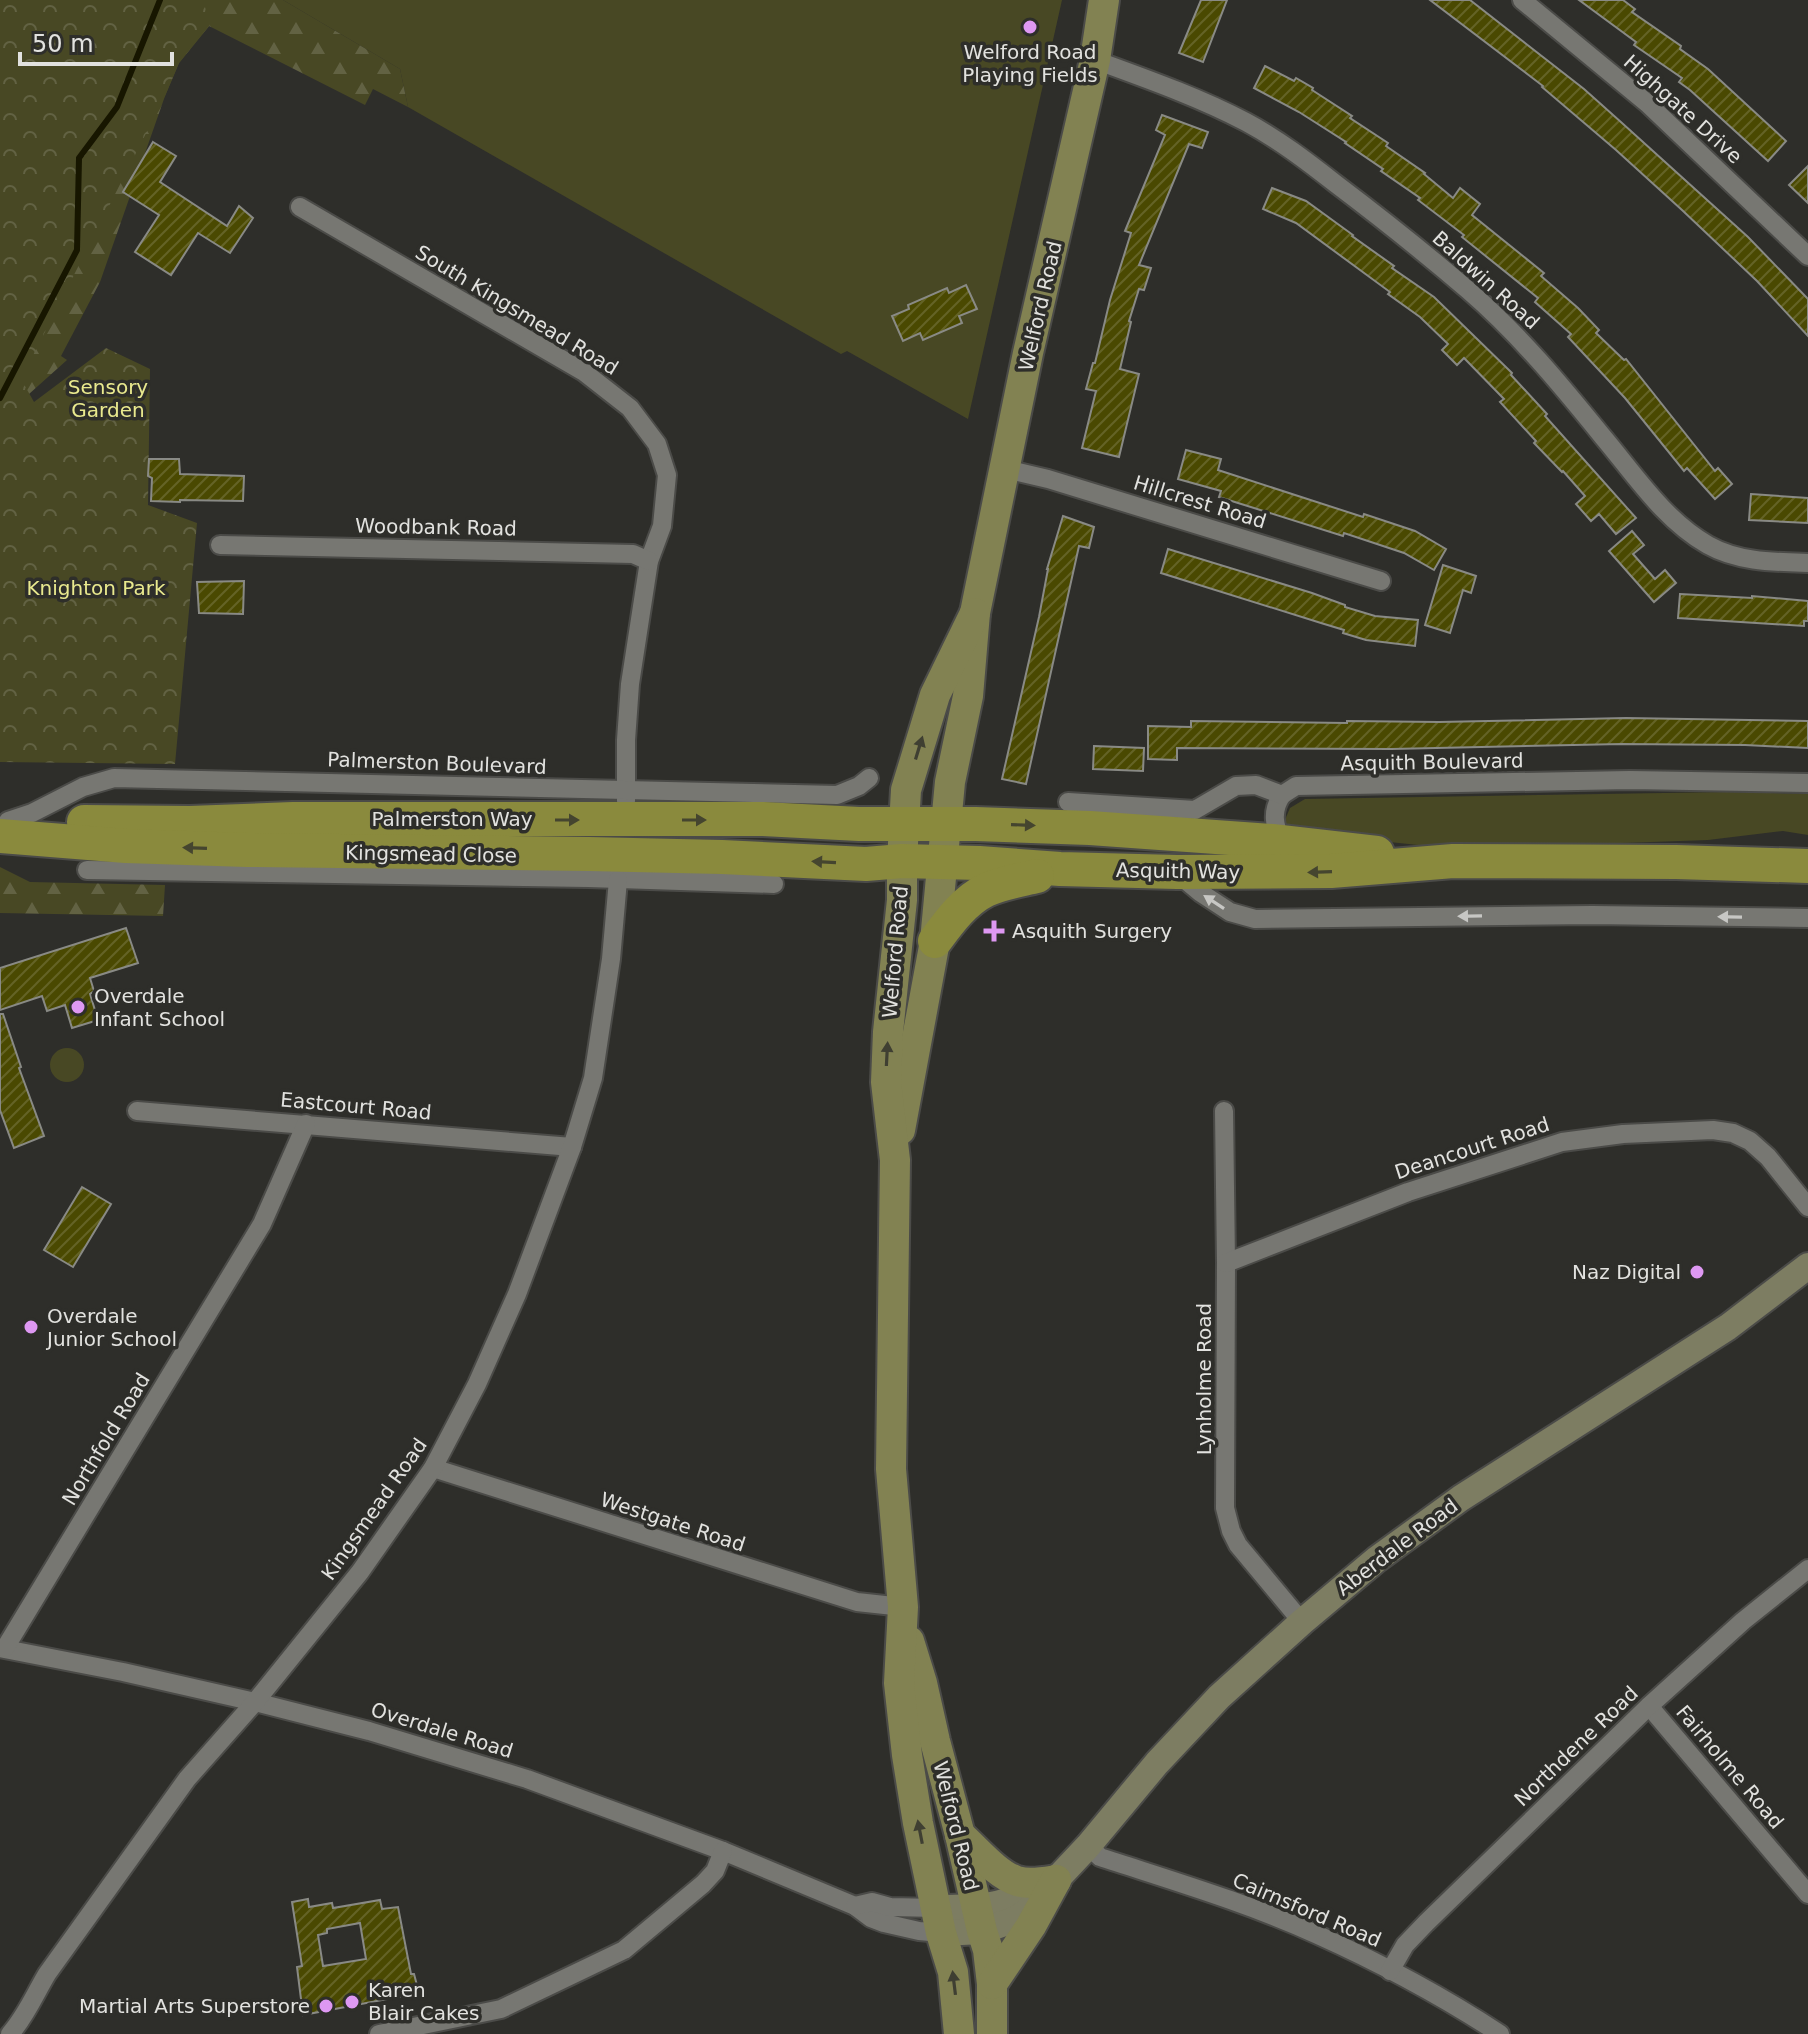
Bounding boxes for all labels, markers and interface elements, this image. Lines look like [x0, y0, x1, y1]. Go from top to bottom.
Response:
scale bar [20, 16, 172, 66]
marker: Welford Road Playing Fields [1021, 18, 1039, 36]
text: 50 m [32, 30, 94, 58]
place label: Welford Road Playing Fields [962, 40, 1098, 87]
street label: Highgate Drive [1619, 50, 1747, 168]
street label: Baldwin Road [1428, 226, 1544, 334]
street label: Welford Road [1013, 239, 1067, 373]
street label: South Kingsmead Road [411, 240, 623, 380]
park label: Sensory Garden [68, 375, 148, 422]
street label: Hillcrest Road [1131, 470, 1269, 534]
street label: Woodbank Road [355, 514, 517, 540]
park label: Knighton Park [26, 576, 166, 600]
one-way arrow [913, 735, 926, 759]
street label: Palmerston Boulevard [327, 747, 547, 779]
street label: Asquith Boulevard [1340, 748, 1524, 776]
street label: Palmerston Way [371, 807, 533, 831]
one-way arrow [555, 814, 580, 826]
one-way arrow [682, 814, 707, 826]
one-way arrow [1011, 819, 1036, 832]
street label: Kingsmead Close [345, 841, 517, 867]
one-way arrow [182, 842, 207, 855]
one-way arrow [811, 855, 836, 868]
street label: Asquith Way [1116, 858, 1241, 884]
one-way arrow [1307, 865, 1332, 878]
street label: Welford Road [877, 885, 913, 1019]
one-way arrow [1203, 895, 1225, 909]
one-way arrow [1457, 910, 1482, 922]
one-way arrow [1717, 910, 1742, 923]
place label: Asquith Surgery [1012, 919, 1172, 943]
marker: Asquith Surgery [983, 920, 1005, 942]
place label: Overdale Infant School [94, 984, 225, 1031]
marker: Overdale Infant School [69, 998, 87, 1016]
one-way arrow [881, 1041, 894, 1066]
street label: Eastcourt Road [279, 1087, 433, 1125]
street label: Deancourt Road [1392, 1112, 1552, 1184]
place label: Naz Digital [1572, 1260, 1681, 1284]
marker: Naz Digital [1688, 1263, 1706, 1281]
street label: Lynholme Road [1192, 1303, 1216, 1455]
place label: Overdale Junior School [45, 1304, 177, 1351]
marker: Overdale Junior School [22, 1318, 40, 1336]
street label: Northfold Road [57, 1369, 155, 1509]
street label: Kingsmead Road [316, 1433, 432, 1585]
street label: Westgate Road [598, 1487, 748, 1557]
street label: Aberdale Road [1332, 1494, 1462, 1600]
street label: Northdene Road [1509, 1681, 1643, 1811]
street label: Overdale Road [368, 1697, 516, 1763]
street label: Fairholme Road [1671, 1700, 1789, 1834]
street label: Welford Road [928, 1759, 984, 1893]
one-way arrow [914, 1819, 926, 1844]
street label: Cairnsford Road [1229, 1868, 1385, 1952]
one-way arrow [947, 1970, 960, 1995]
place label: Karen Blair Cakes [368, 1978, 479, 2025]
marker: Karen Blair Cakes [343, 1993, 361, 2011]
place label: Martial Arts Superstore [79, 1994, 310, 2018]
marker: Martial Arts Superstore [317, 1997, 335, 2015]

